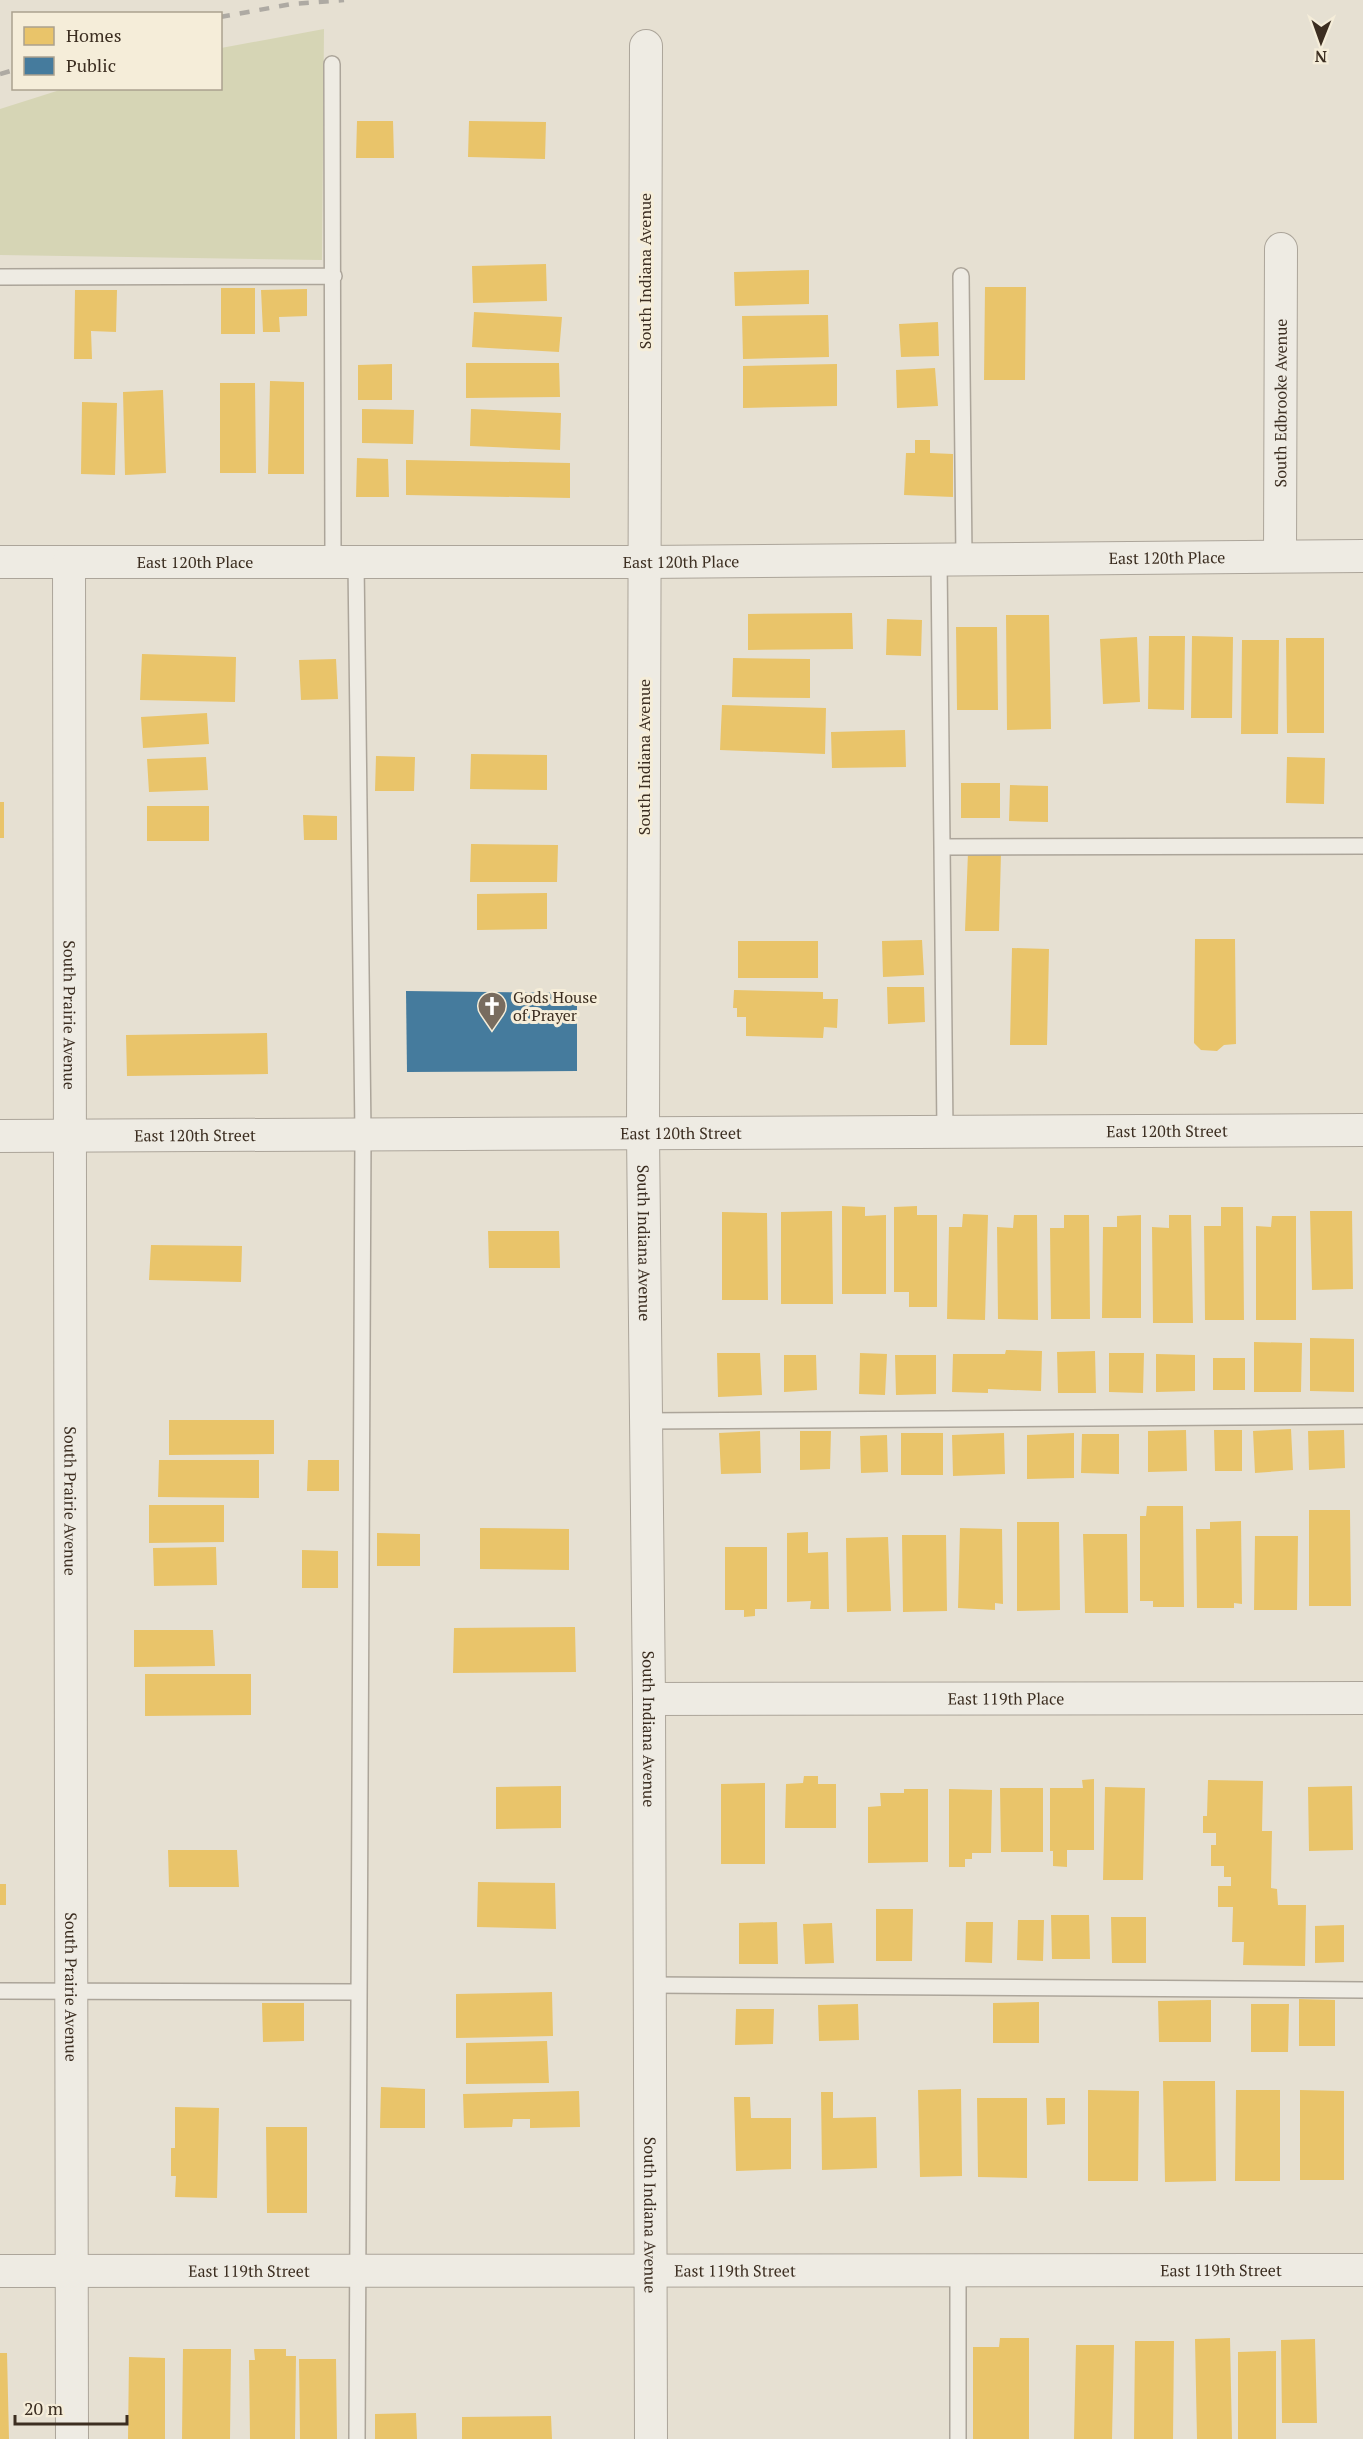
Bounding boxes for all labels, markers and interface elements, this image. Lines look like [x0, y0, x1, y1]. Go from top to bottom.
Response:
legend [12, 12, 222, 90]
north arrow [1291, 12, 1351, 72]
text: Homes [66, 23, 121, 47]
text: N [1314, 46, 1327, 68]
text: Public [66, 53, 116, 77]
street label: South Indiana Avenue [634, 193, 656, 349]
street label: South Edbrooke Avenue [1269, 319, 1292, 487]
street label: East 120th Place [1109, 546, 1225, 569]
street label: East 120th Place [623, 550, 739, 573]
street label: East 120th Place [137, 551, 253, 573]
street label: South Indiana Avenue [633, 679, 655, 835]
street label: South Prairie Avenue [59, 940, 81, 1090]
place label: Gods House of Prayer [513, 986, 597, 1026]
church icon: Gods House of Prayer [476, 990, 508, 1032]
street label: East 120th Street [1106, 1120, 1228, 1142]
street label: East 120th Street [620, 1122, 742, 1144]
street label: East 120th Street [134, 1124, 256, 1146]
street label: South Indiana Avenue [632, 1165, 656, 1321]
street label: South Prairie Avenue [59, 1426, 82, 1576]
street label: South Indiana Avenue [637, 1651, 660, 1807]
street label: East 119th Place [948, 1687, 1064, 1710]
street label: South Prairie Avenue [60, 1912, 82, 2062]
street label: South Indiana Avenue [639, 2137, 662, 2293]
street label: East 119th Street [674, 2259, 796, 2282]
street label: East 119th Street [1160, 2259, 1282, 2281]
street label: East 119th Street [188, 2260, 310, 2282]
scale bar [15, 2388, 128, 2426]
text: 20 m [24, 2396, 64, 2420]

